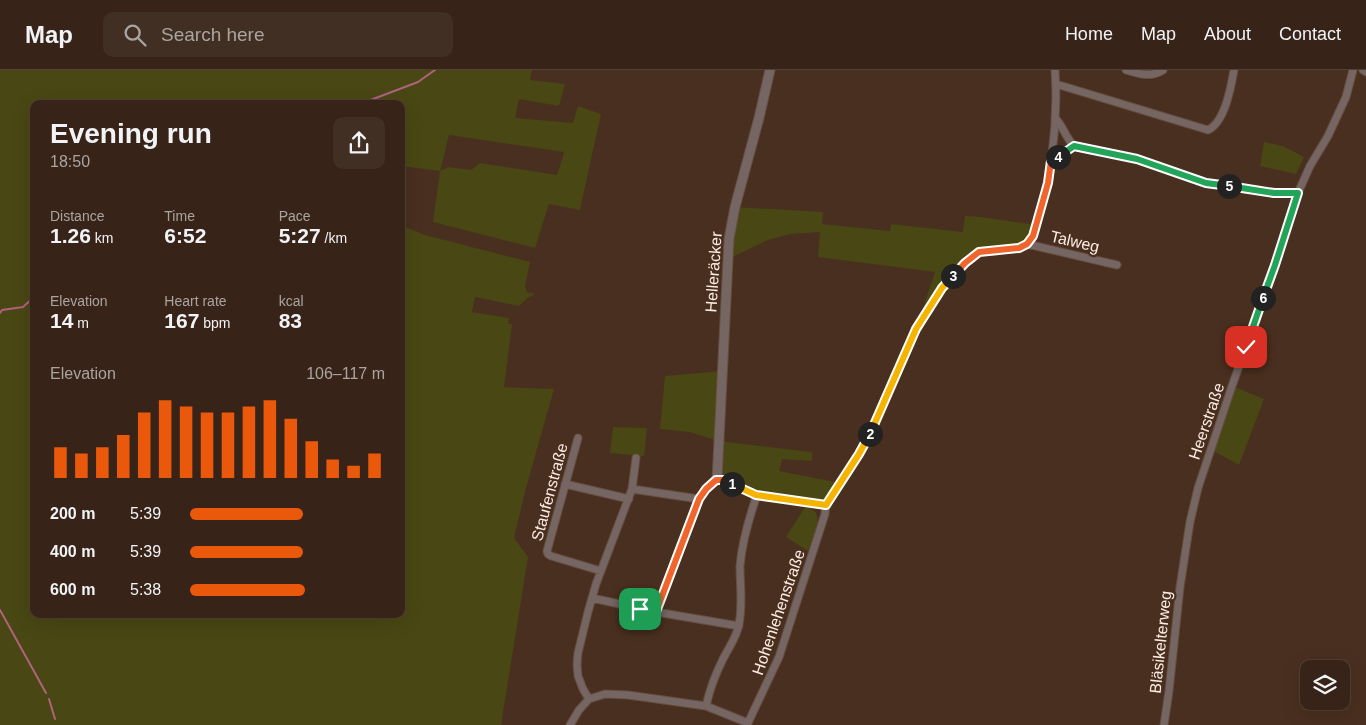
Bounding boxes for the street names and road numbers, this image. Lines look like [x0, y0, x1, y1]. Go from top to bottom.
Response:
street label: Talweg [1049, 228, 1101, 255]
street label: Helleräcker [702, 230, 725, 313]
street label: Heerstraße [1185, 380, 1228, 462]
street label: Staufenstraße [528, 441, 571, 543]
street label: Hohenlehenstraße [749, 547, 808, 677]
street label: Bläsikelterweg [1147, 590, 1174, 694]

